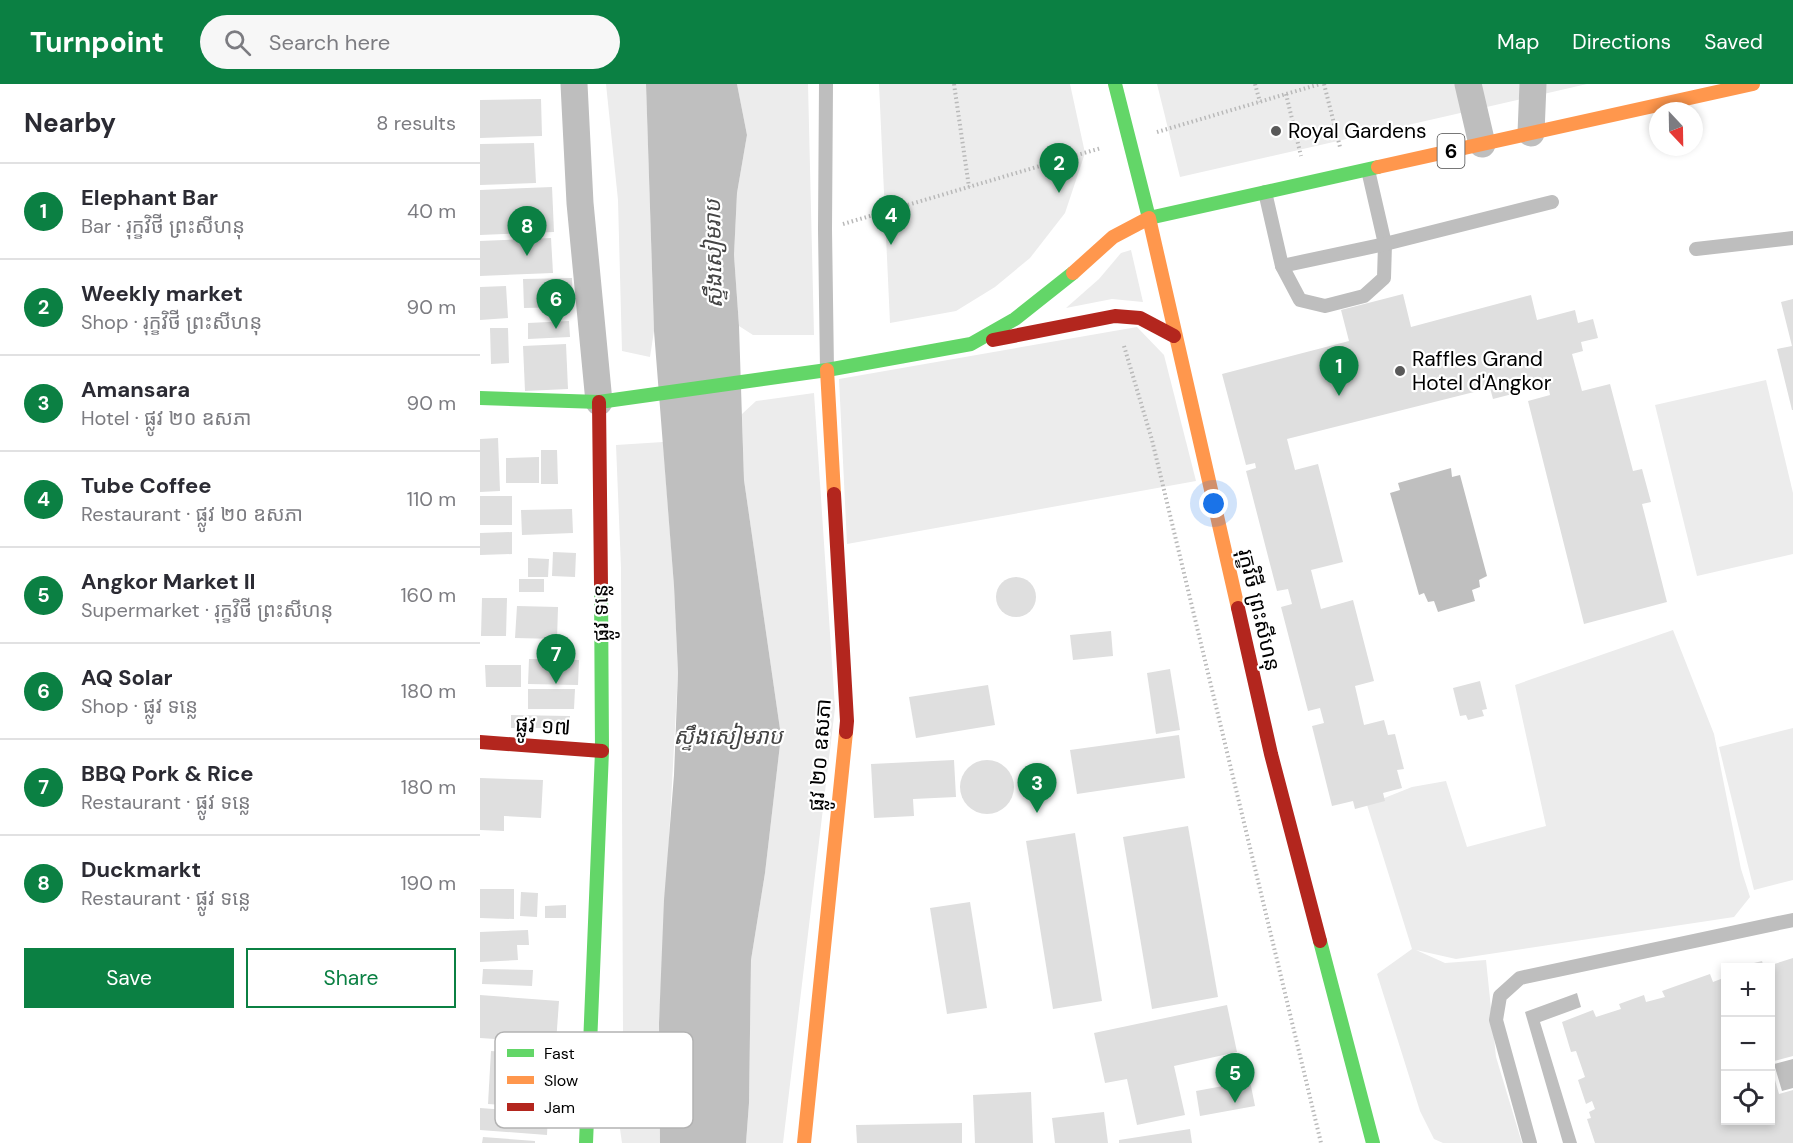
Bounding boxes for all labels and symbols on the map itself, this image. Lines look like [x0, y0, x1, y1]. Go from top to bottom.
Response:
north arrow [1649, 102, 1703, 156]
place label: Royal Gardens [1288, 117, 1427, 145]
marker: Royal Gardens [1269, 124, 1283, 138]
road number: 6 [1438, 134, 1464, 168]
pin: 2 [1040, 144, 1078, 193]
pin: 4 [872, 196, 910, 245]
water label: ស្ទឹងសៀមរាប [698, 197, 729, 309]
pin: 8 [508, 206, 546, 256]
pin: 6 [536, 280, 576, 329]
place label: Raffles Grand Hotel d'Angkor [1412, 345, 1552, 397]
pin: 1 [1320, 346, 1358, 396]
marker: Raffles Grand Hotel d'Angkor [1393, 364, 1407, 378]
your location [1199, 489, 1228, 518]
street label: រុក្ខវិថី ព្រះសីហនុ [1231, 546, 1287, 674]
street label: ផ្លូវ ទន្លេ [586, 584, 621, 642]
pin: 7 [536, 634, 576, 684]
street label: ផ្លូវ ២០ ឧសភា [802, 698, 843, 813]
street label: ផ្លូវ ១៧ [514, 710, 572, 747]
water label: ស្ទឹងសៀមរាប [674, 722, 784, 751]
pin: 3 [1018, 764, 1056, 813]
legend [495, 1032, 693, 1128]
text: Fast [544, 1043, 575, 1064]
pin: 5 [1216, 1054, 1254, 1103]
text: Slow [544, 1070, 578, 1091]
text: Jam [544, 1097, 575, 1118]

